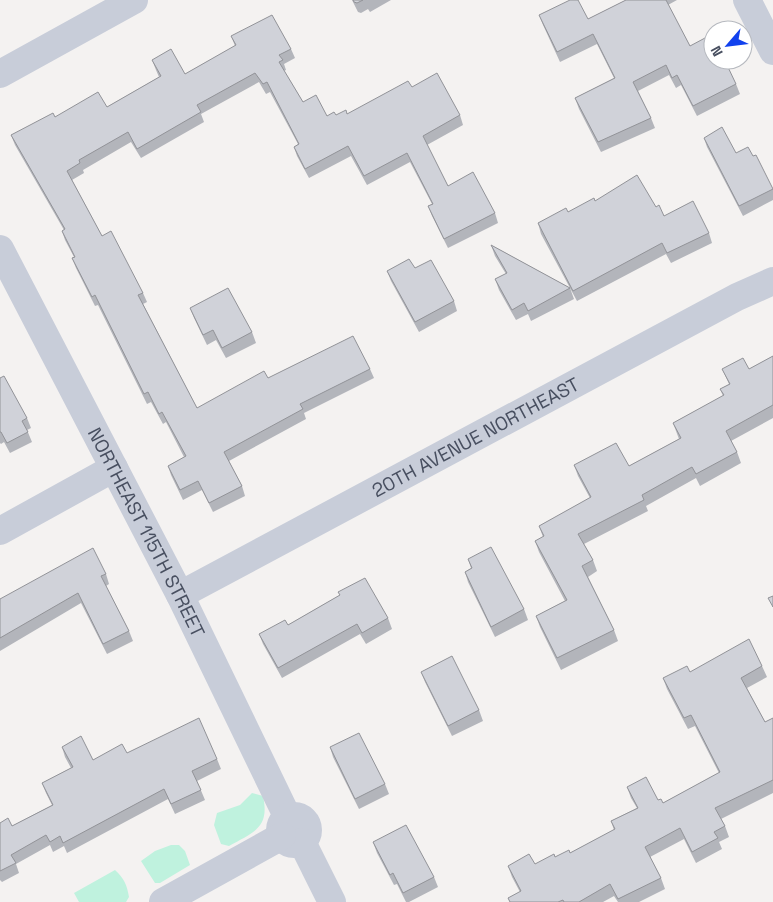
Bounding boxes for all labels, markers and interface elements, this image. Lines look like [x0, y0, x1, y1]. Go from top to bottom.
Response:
north arrow [703, 20, 753, 70]
text: N [706, 43, 727, 59]
street label: 20TH AVENUE NORTHEAST [367, 372, 584, 503]
street label: NORTHEAST 115TH STREET [82, 423, 211, 642]

